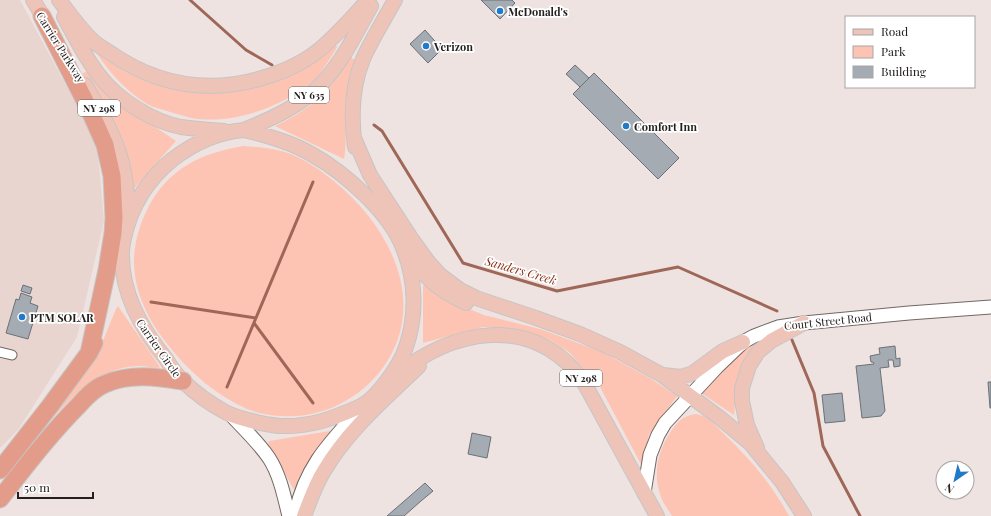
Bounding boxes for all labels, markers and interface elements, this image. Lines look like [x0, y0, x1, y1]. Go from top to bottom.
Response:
place label: McDonald's [508, 4, 568, 19]
marker: McDonald's [495, 6, 505, 16]
street label: Carrier Parkway [33, 9, 89, 86]
legend [845, 16, 975, 88]
text: Road [881, 23, 908, 39]
place label: Verizon [433, 39, 473, 54]
marker: Verizon [421, 41, 431, 51]
text: Park [881, 43, 906, 59]
text: Building [881, 63, 927, 79]
road number: NY 635 [289, 87, 329, 103]
road number: NY 298 [78, 100, 120, 116]
place label: Comfort Inn [634, 119, 697, 134]
marker: Comfort Inn [621, 121, 631, 131]
water label: Sanders Creek [482, 252, 559, 288]
street label: Court Street Road [783, 309, 873, 333]
place label: PTM SOLAR [30, 310, 94, 325]
marker: PTM SOLAR [17, 312, 27, 322]
street label: Carrier Circle [133, 316, 185, 381]
road number: NY 298 [560, 370, 602, 386]
north arrow [935, 460, 975, 500]
scale bar [18, 474, 93, 500]
text: 50 m [24, 479, 50, 495]
text: N [942, 480, 957, 497]

